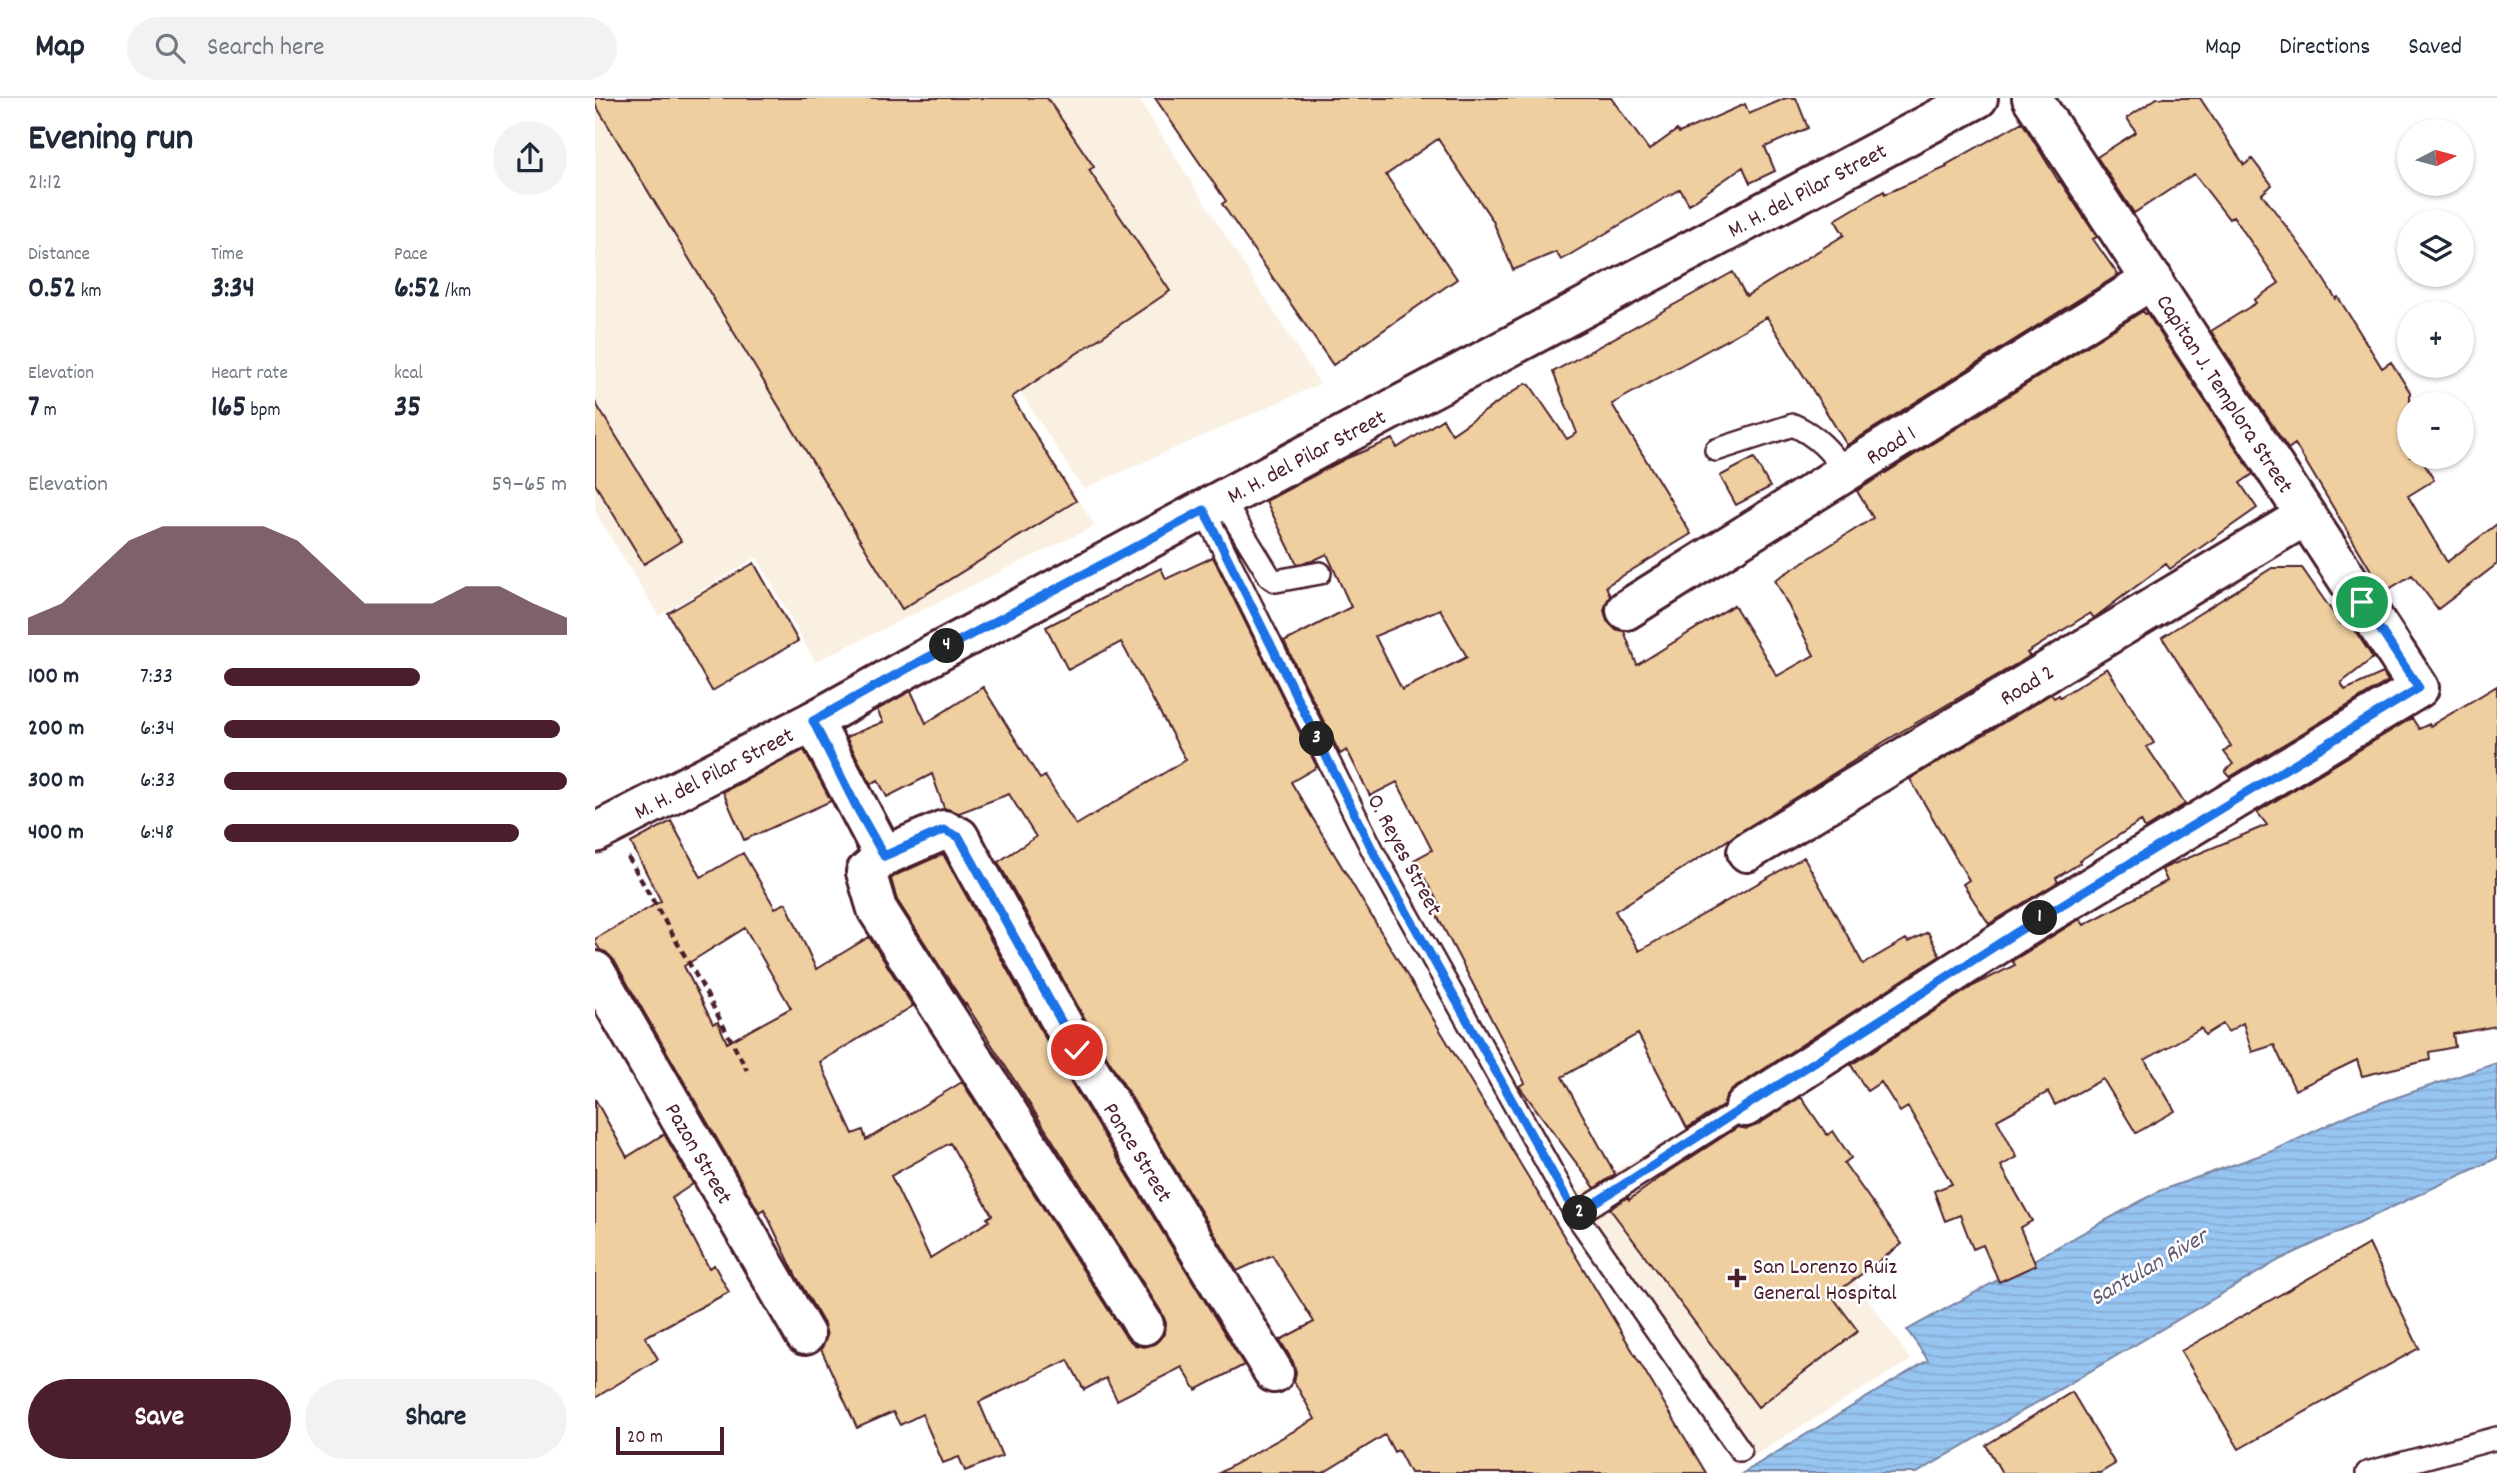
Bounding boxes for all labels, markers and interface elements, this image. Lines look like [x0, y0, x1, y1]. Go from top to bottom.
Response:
search box [127, 17, 617, 80]
text: Map [35, 25, 85, 72]
icon: search [151, 29, 189, 67]
text: Search here [207, 30, 325, 67]
text: Map [2205, 31, 2241, 65]
text: Directions [2279, 31, 2370, 65]
text: Saved [2408, 31, 2462, 65]
text: Evening run [28, 113, 193, 168]
north arrow [2397, 119, 2475, 196]
map controls [2397, 119, 2474, 469]
button: share [493, 121, 567, 195]
street label: M. H. del Pilar Street [1723, 136, 1894, 248]
text: 21:12 [28, 167, 62, 200]
button: layers [2397, 210, 2474, 287]
text: Distance [28, 242, 90, 269]
text: Time [211, 242, 244, 269]
text: Pace [394, 242, 428, 269]
text: 0.52 [28, 269, 76, 312]
text: 3:34 [211, 269, 255, 312]
text: 6:52 [394, 269, 441, 312]
text: km [76, 279, 102, 306]
text: /km [441, 279, 471, 306]
street label: Capitan J. Templora Street [2146, 289, 2300, 501]
button: + [2397, 301, 2474, 378]
text: Elevation [28, 361, 94, 388]
text: Heart rate [211, 361, 288, 388]
text: kcal [394, 361, 423, 388]
text: 7 [28, 388, 40, 431]
text: 165 [211, 388, 246, 431]
text: 35 [394, 388, 421, 431]
button: − [2397, 392, 2474, 469]
text: m [40, 398, 57, 425]
text: bpm [246, 398, 281, 425]
street label: M. H. del Pilar Street [1222, 402, 1393, 514]
street label: Road 1 [1861, 419, 1923, 475]
text: Elevation [28, 469, 108, 502]
text: 59–65 m [491, 469, 567, 502]
pin [2332, 572, 2392, 632]
icon: arrive [2343, 583, 2381, 621]
pin: 4 [929, 628, 965, 664]
text: 4 [943, 632, 950, 659]
street label: Road 2 [1995, 658, 2062, 716]
text: 100 m [28, 661, 79, 694]
text: 7:33 [140, 661, 173, 694]
text: 200 m [28, 713, 84, 746]
text: 6:34 [140, 713, 175, 746]
street label: M. H. del Pilar Street [629, 720, 801, 830]
pin: 3 [1299, 722, 1335, 756]
text: 3 [1312, 725, 1321, 752]
text: 300 m [28, 765, 84, 798]
text: 6:33 [140, 765, 176, 798]
street label: O. Reyes Street [1357, 789, 1449, 922]
text: 400 m [28, 817, 84, 850]
text: 6:48 [140, 817, 174, 850]
pin: 1 [2023, 900, 2057, 936]
text: 1 [2037, 904, 2042, 931]
pin [1047, 1020, 1107, 1080]
icon: check [1058, 1031, 1096, 1069]
street label: Ponce Street [1093, 1097, 1179, 1210]
street label: Pazon Street [655, 1098, 739, 1211]
pin: 2 [1563, 1196, 1597, 1230]
text: 2 [1575, 1199, 1584, 1226]
water label: Santulan River [2084, 1220, 2218, 1316]
place label: San Lorenzo Ruiz General Hospital [1753, 1252, 1897, 1311]
marker: San Lorenzo Ruiz General Hospital [1727, 1268, 1747, 1288]
button: Save [28, 1379, 291, 1459]
button: Share [305, 1379, 567, 1459]
scale bar [616, 1424, 725, 1456]
text: 20 m [627, 1425, 663, 1452]

